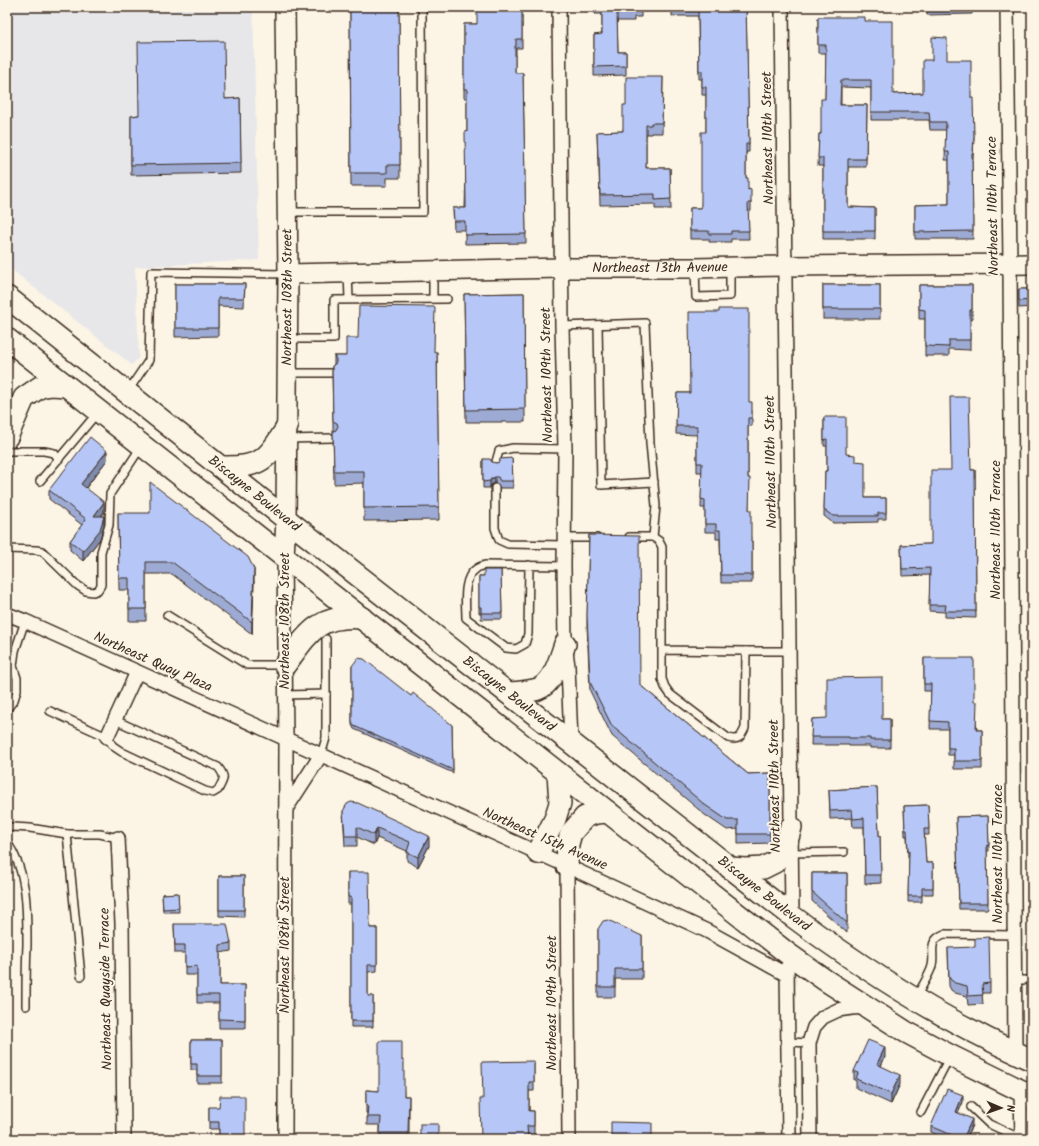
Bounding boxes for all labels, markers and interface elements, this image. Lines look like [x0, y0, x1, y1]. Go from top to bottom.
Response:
street label: Northeast 110th Street [756, 71, 780, 205]
street label: Northeast 110th Terrace [981, 135, 1005, 276]
street label: Northeast 108th Street [276, 228, 299, 366]
street label: Northeast 13th Avenue [592, 256, 729, 279]
street label: Northeast 109th Street [535, 306, 559, 443]
street label: Northeast 110th Street [759, 395, 783, 529]
street label: Biscayne Boulevard [203, 450, 306, 538]
street label: Northeast 110th Terrace [985, 459, 1007, 600]
street label: Northeast 108th Street [274, 552, 296, 690]
street label: Northeast Quay Plaza [90, 626, 216, 698]
street label: Biscayne Boulevard [458, 650, 561, 738]
street label: Northeast 110th Street [763, 719, 787, 853]
street label: Northeast 110th Terrace [987, 783, 1009, 924]
street label: Northeast 15th Avenue [479, 802, 612, 877]
street label: Biscayne Boulevard [713, 850, 816, 938]
street label: Northeast 108th Street [274, 876, 296, 1014]
street label: Northeast Quayside Terrace [94, 907, 118, 1070]
street label: Northeast 109th Street [541, 935, 563, 1071]
north arrow [981, 1088, 1021, 1128]
text: N [1001, 1105, 1019, 1112]

